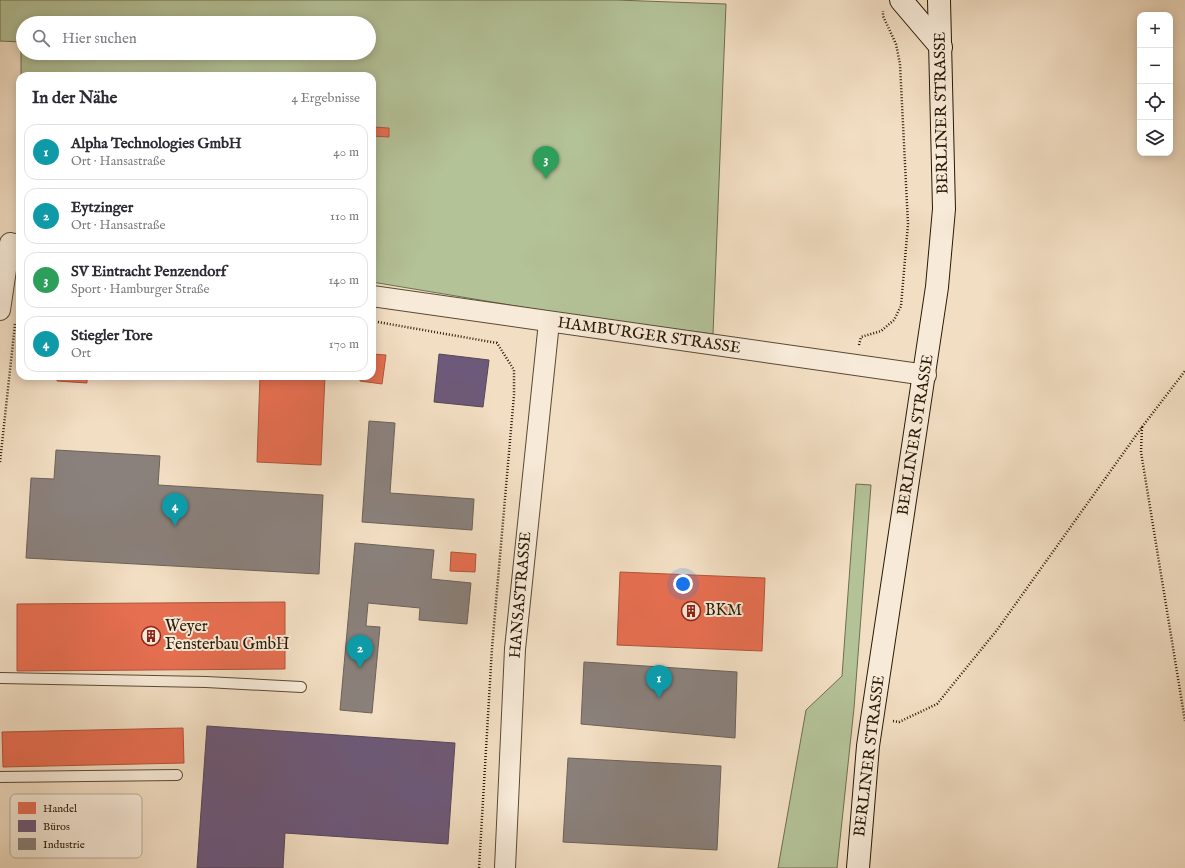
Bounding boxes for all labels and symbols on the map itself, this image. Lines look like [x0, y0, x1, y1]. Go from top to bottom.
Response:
street label: BERLINER STRASSE [931, 31, 953, 195]
pin: 3 [533, 146, 559, 179]
street label: HAMBURGER STRASSE [556, 313, 742, 359]
street label: BERLINER STRASSE [893, 353, 939, 517]
pin: 4 [162, 493, 188, 526]
street label: HANSASTRASSE [505, 531, 537, 659]
your location [673, 574, 693, 594]
building icon: BKM [680, 600, 702, 622]
place label: BKM [705, 601, 742, 621]
place label: Weyer Fensterbau GmbH [165, 617, 290, 655]
building icon: Weyer Fensterbau GmbH [140, 625, 162, 647]
pin: 2 [347, 635, 373, 668]
pin: 1 [646, 665, 672, 698]
street label: BERLINER STRASSE [850, 674, 890, 838]
legend [10, 794, 142, 858]
text: Handel [43, 802, 77, 816]
text: Büros [43, 820, 70, 834]
text: Industrie [43, 838, 85, 852]

